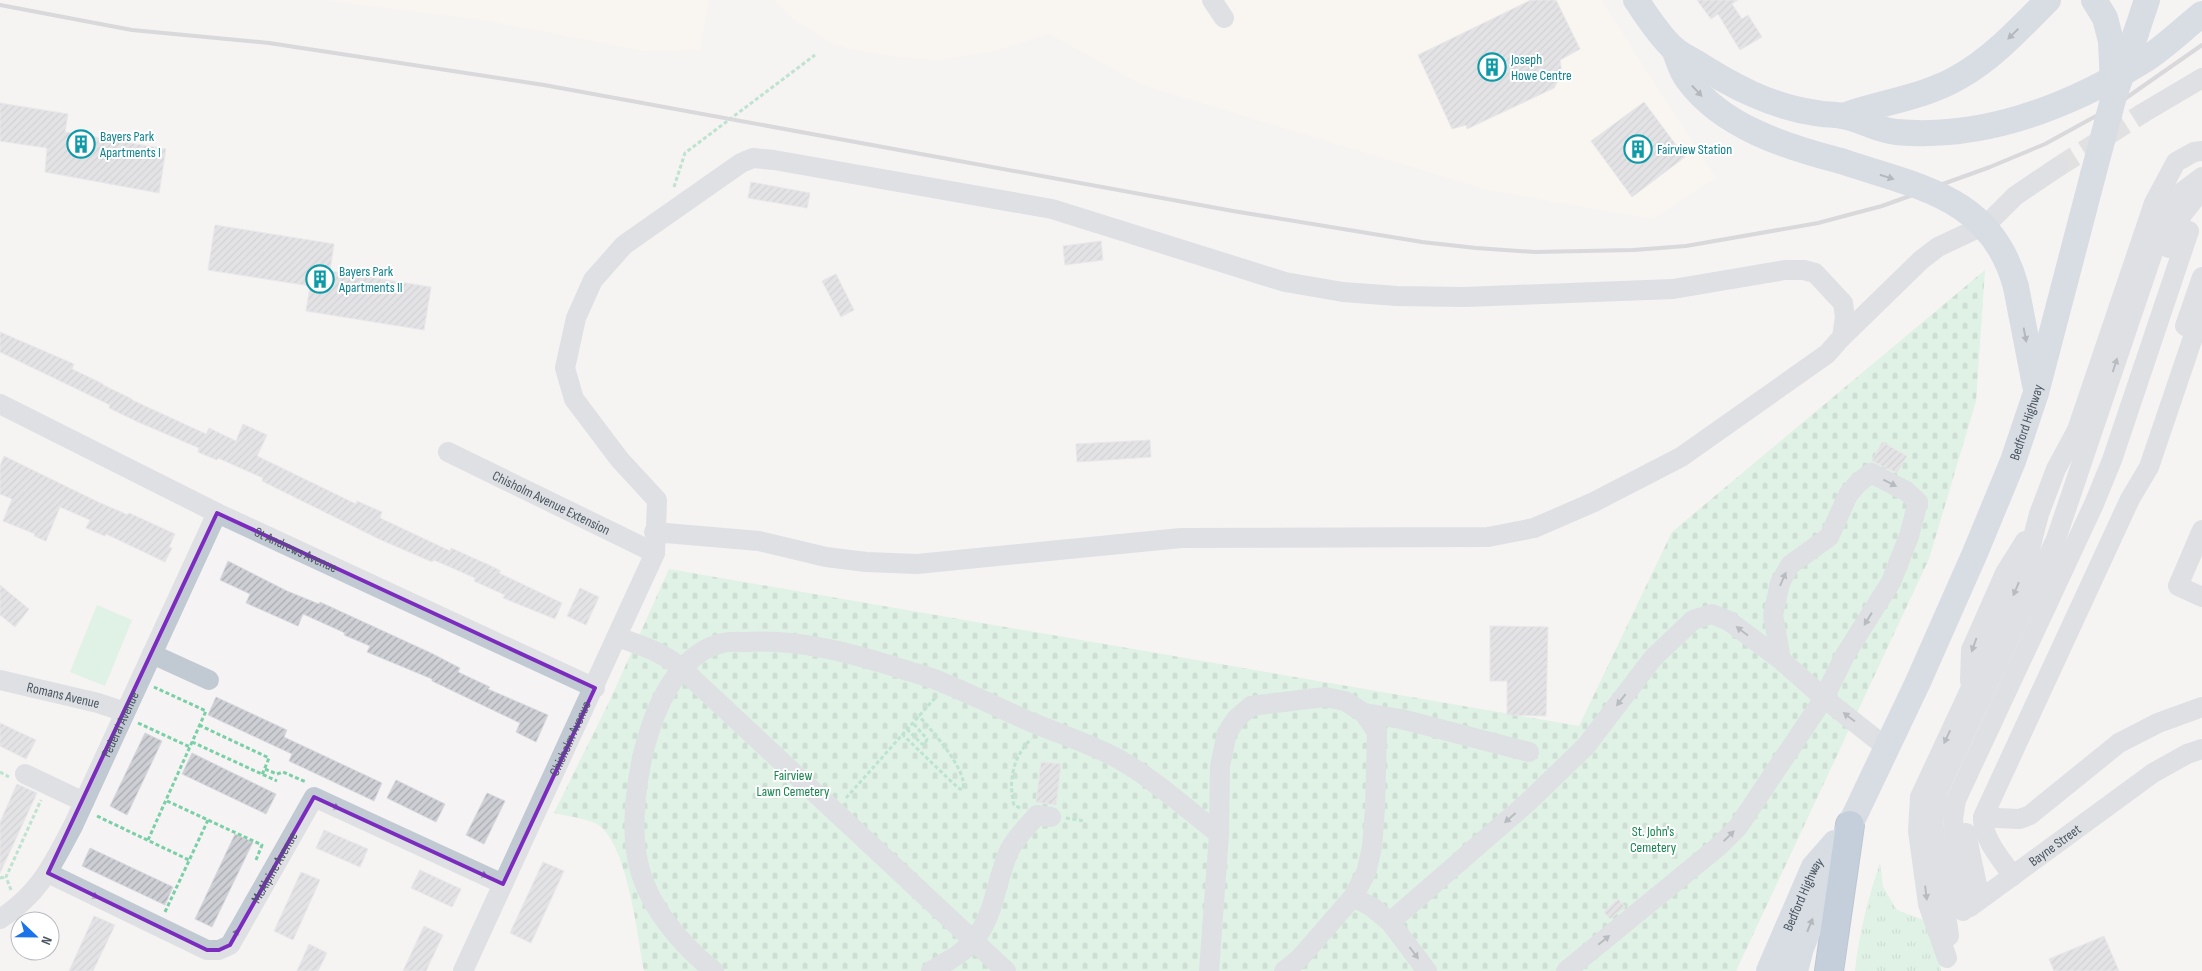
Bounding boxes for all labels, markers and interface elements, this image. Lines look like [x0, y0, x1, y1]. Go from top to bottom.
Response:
one-way arrow [2008, 28, 2020, 40]
place label: Joseph Howe Centre [1510, 51, 1572, 84]
building icon: Joseph Howe Centre [1477, 52, 1507, 82]
one-way arrow [1691, 85, 1703, 97]
place label: Bayers Park Apartments I [99, 128, 161, 161]
building icon: Bayers Park Apartments I [66, 129, 96, 159]
building icon: Fairview Station [1623, 134, 1653, 164]
place label: Fairview Station [1657, 141, 1732, 158]
one-way arrow [1880, 173, 1895, 181]
place label: Bayers Park Apartments II [338, 263, 403, 296]
building icon: Bayers Park Apartments II [305, 264, 335, 294]
one-way arrow [2021, 328, 2029, 343]
one-way arrow [2112, 357, 2120, 372]
street label: Bedford Highway [2005, 382, 2047, 462]
street label: Chisholm Avenue Extension [490, 467, 613, 538]
one-way arrow [1883, 479, 1897, 487]
street label: St Andrews Avenue [252, 523, 340, 576]
one-way arrow [1780, 572, 1788, 586]
one-way arrow [2011, 582, 2019, 596]
one-way arrow [1863, 612, 1872, 625]
one-way arrow [1736, 625, 1749, 636]
one-way arrow [1969, 638, 1977, 653]
street label: Romans Avenue [25, 678, 101, 712]
street label: Federal Avenue [97, 689, 142, 760]
one-way arrow [1616, 693, 1626, 707]
street label: Chisholm Avenue [545, 698, 594, 778]
one-way arrow [1843, 712, 1856, 723]
one-way arrow [1943, 730, 1951, 744]
park label: Fairview Lawn Cemetery [757, 767, 830, 800]
one-way arrow [326, 803, 340, 811]
one-way arrow [1504, 812, 1516, 824]
street label: Bayne Street [2025, 820, 2084, 870]
park label: St. John's Cemetery [1630, 823, 1677, 856]
street label: McAlpine Avenue [247, 829, 301, 906]
one-way arrow [1722, 831, 1734, 843]
street label: Bedford Highway [1779, 853, 1827, 933]
one-way arrow [474, 871, 488, 879]
one-way arrow [1923, 885, 1931, 901]
one-way arrow [85, 891, 99, 899]
north arrow [10, 911, 60, 961]
one-way arrow [1807, 918, 1815, 932]
one-way arrow [231, 929, 240, 942]
text: N [37, 934, 56, 947]
one-way arrow [1597, 935, 1610, 946]
one-way arrow [1408, 946, 1419, 959]

